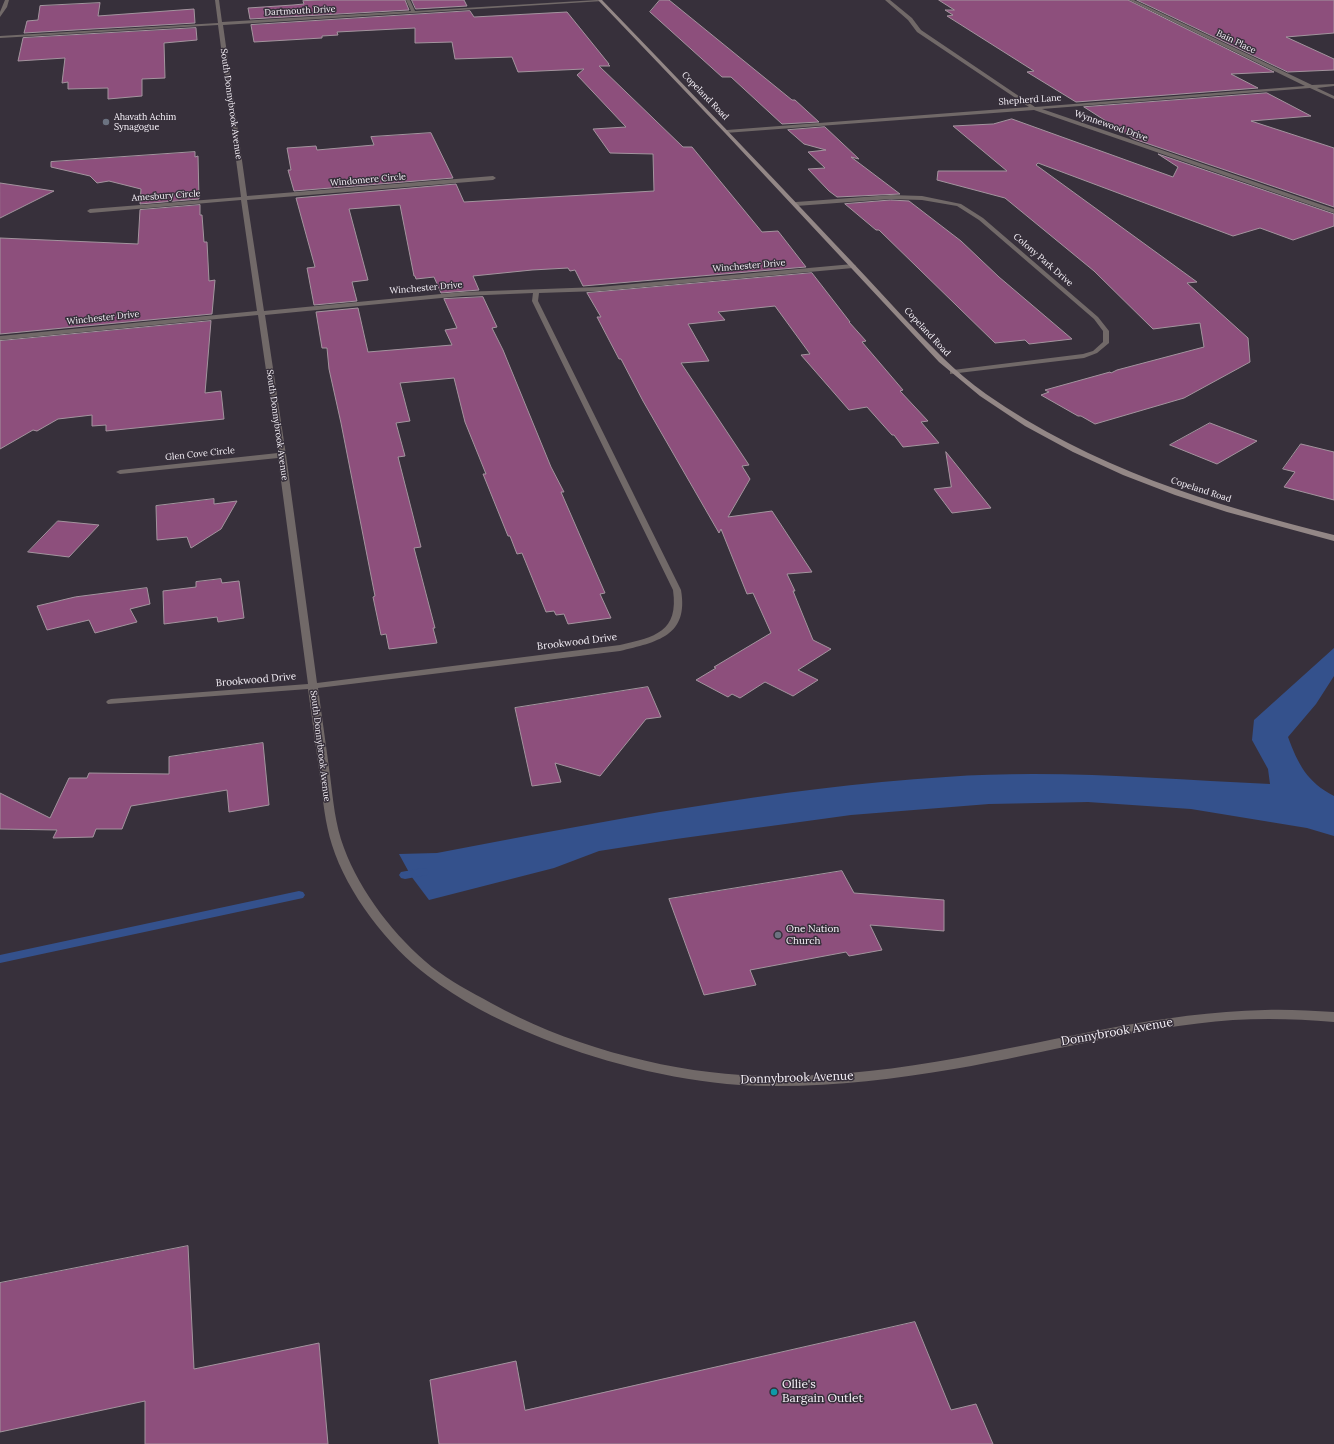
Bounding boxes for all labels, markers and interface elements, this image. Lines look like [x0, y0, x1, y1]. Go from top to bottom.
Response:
street label: Dartmouth Drive [264, 4, 336, 18]
street label: Bain Place [1214, 28, 1258, 56]
street label: South Donnybrook Avenue [218, 48, 244, 160]
street label: Copeland Road [679, 70, 731, 122]
street label: Shepherd Lane [998, 92, 1062, 108]
street label: Wynnewood Drive [1073, 108, 1149, 144]
place label: Ahavath Achim Synagogue [114, 112, 176, 133]
marker: Ahavath Achim Synagogue [101, 117, 111, 127]
street label: Windomere Circle [330, 171, 406, 189]
street label: Amesbury Circle [131, 188, 201, 204]
street label: Colony Park Drive [1011, 231, 1075, 289]
street label: Winchester Drive [712, 257, 786, 275]
street label: Winchester Drive [389, 279, 463, 297]
street label: Copeland Road [902, 305, 952, 359]
street label: Winchester Drive [66, 309, 140, 327]
street label: South Donnybrook Avenue [264, 369, 290, 481]
street label: Glen Cove Circle [165, 445, 235, 463]
street label: Copeland Road [1169, 475, 1233, 505]
street label: Brookwood Drive [536, 631, 618, 653]
street label: Brookwood Drive [215, 671, 297, 689]
street label: South Donnybrook Avenue [308, 690, 332, 802]
place label: One Nation Church [786, 923, 839, 946]
marker: One Nation Church [773, 930, 783, 940]
street label: Donnybrook Avenue [1060, 1015, 1174, 1049]
street label: Donnybrook Avenue [740, 1069, 854, 1087]
place label: Ollie's Bargain Outlet [782, 1378, 863, 1406]
marker: Ollie's Bargain Outlet [769, 1387, 779, 1397]

